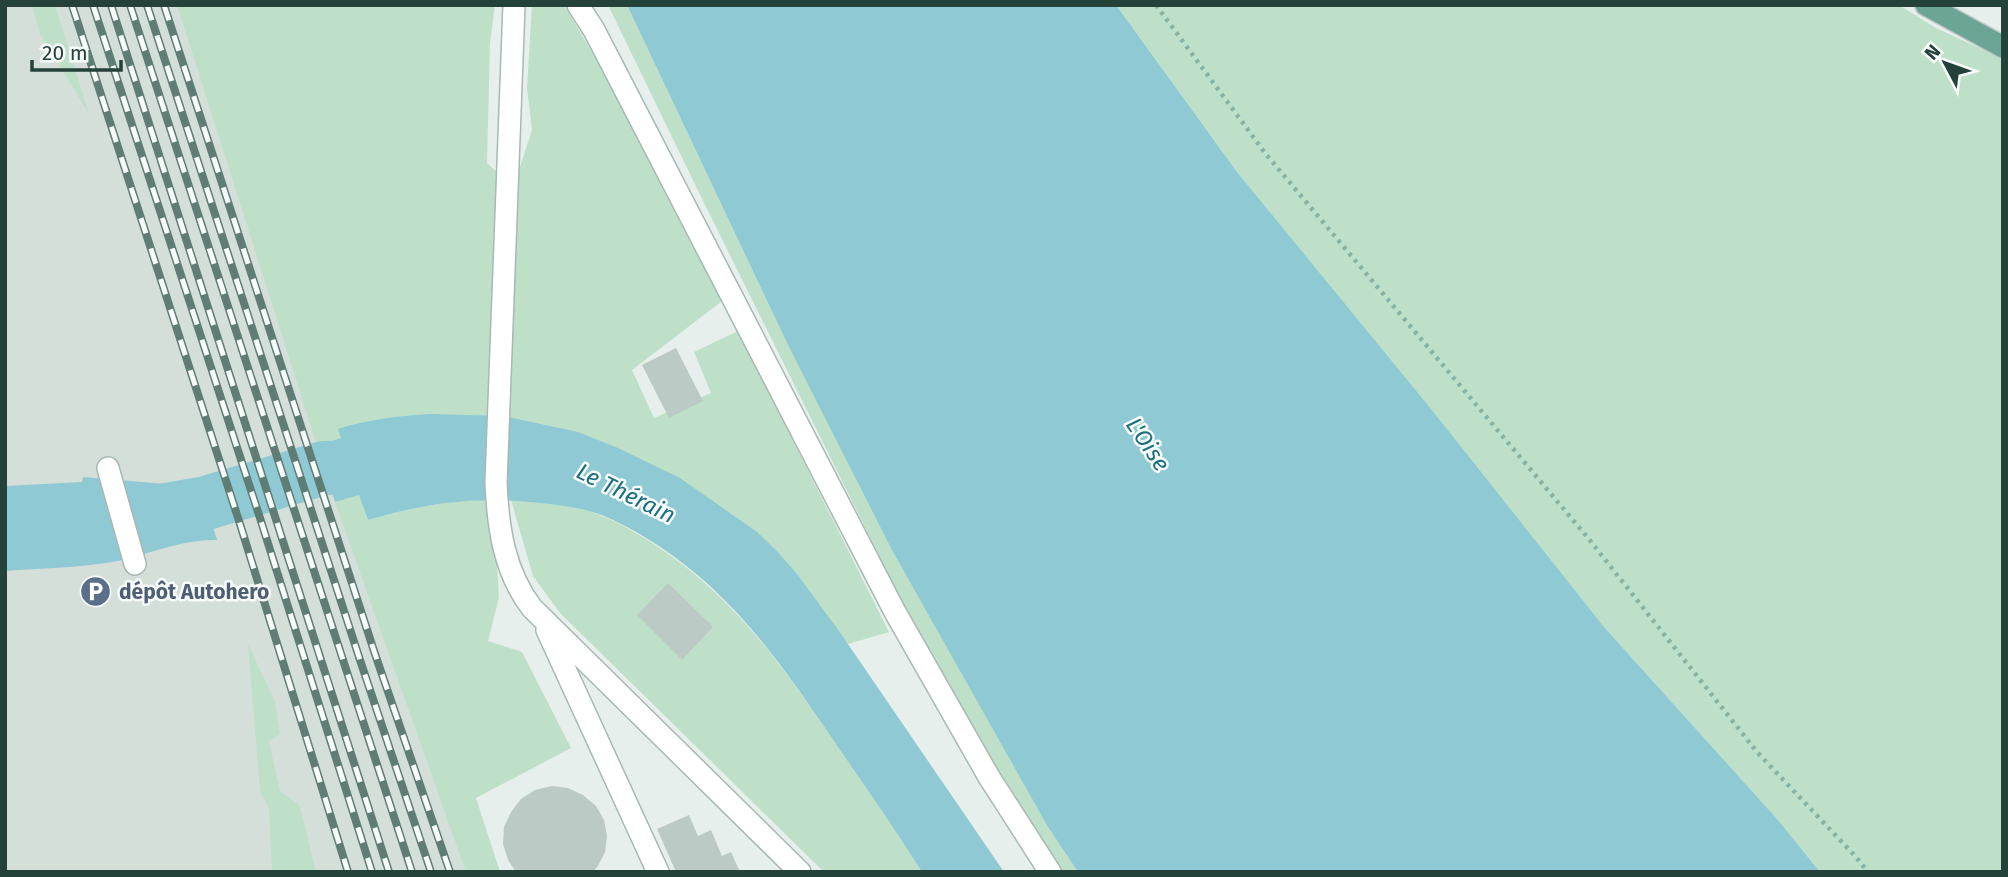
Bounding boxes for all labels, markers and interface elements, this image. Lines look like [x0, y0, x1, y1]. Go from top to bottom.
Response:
scale bar [32, 28, 121, 72]
north arrow [1910, 28, 1980, 98]
text: 20 m [42, 40, 88, 66]
text: N [1920, 40, 1945, 64]
water label: L'Oise [1120, 412, 1176, 476]
water label: Le Thérain [572, 457, 680, 529]
parking icon: dépôt Autohero [79, 575, 113, 609]
place label: dépôt Autohero [119, 579, 269, 605]

